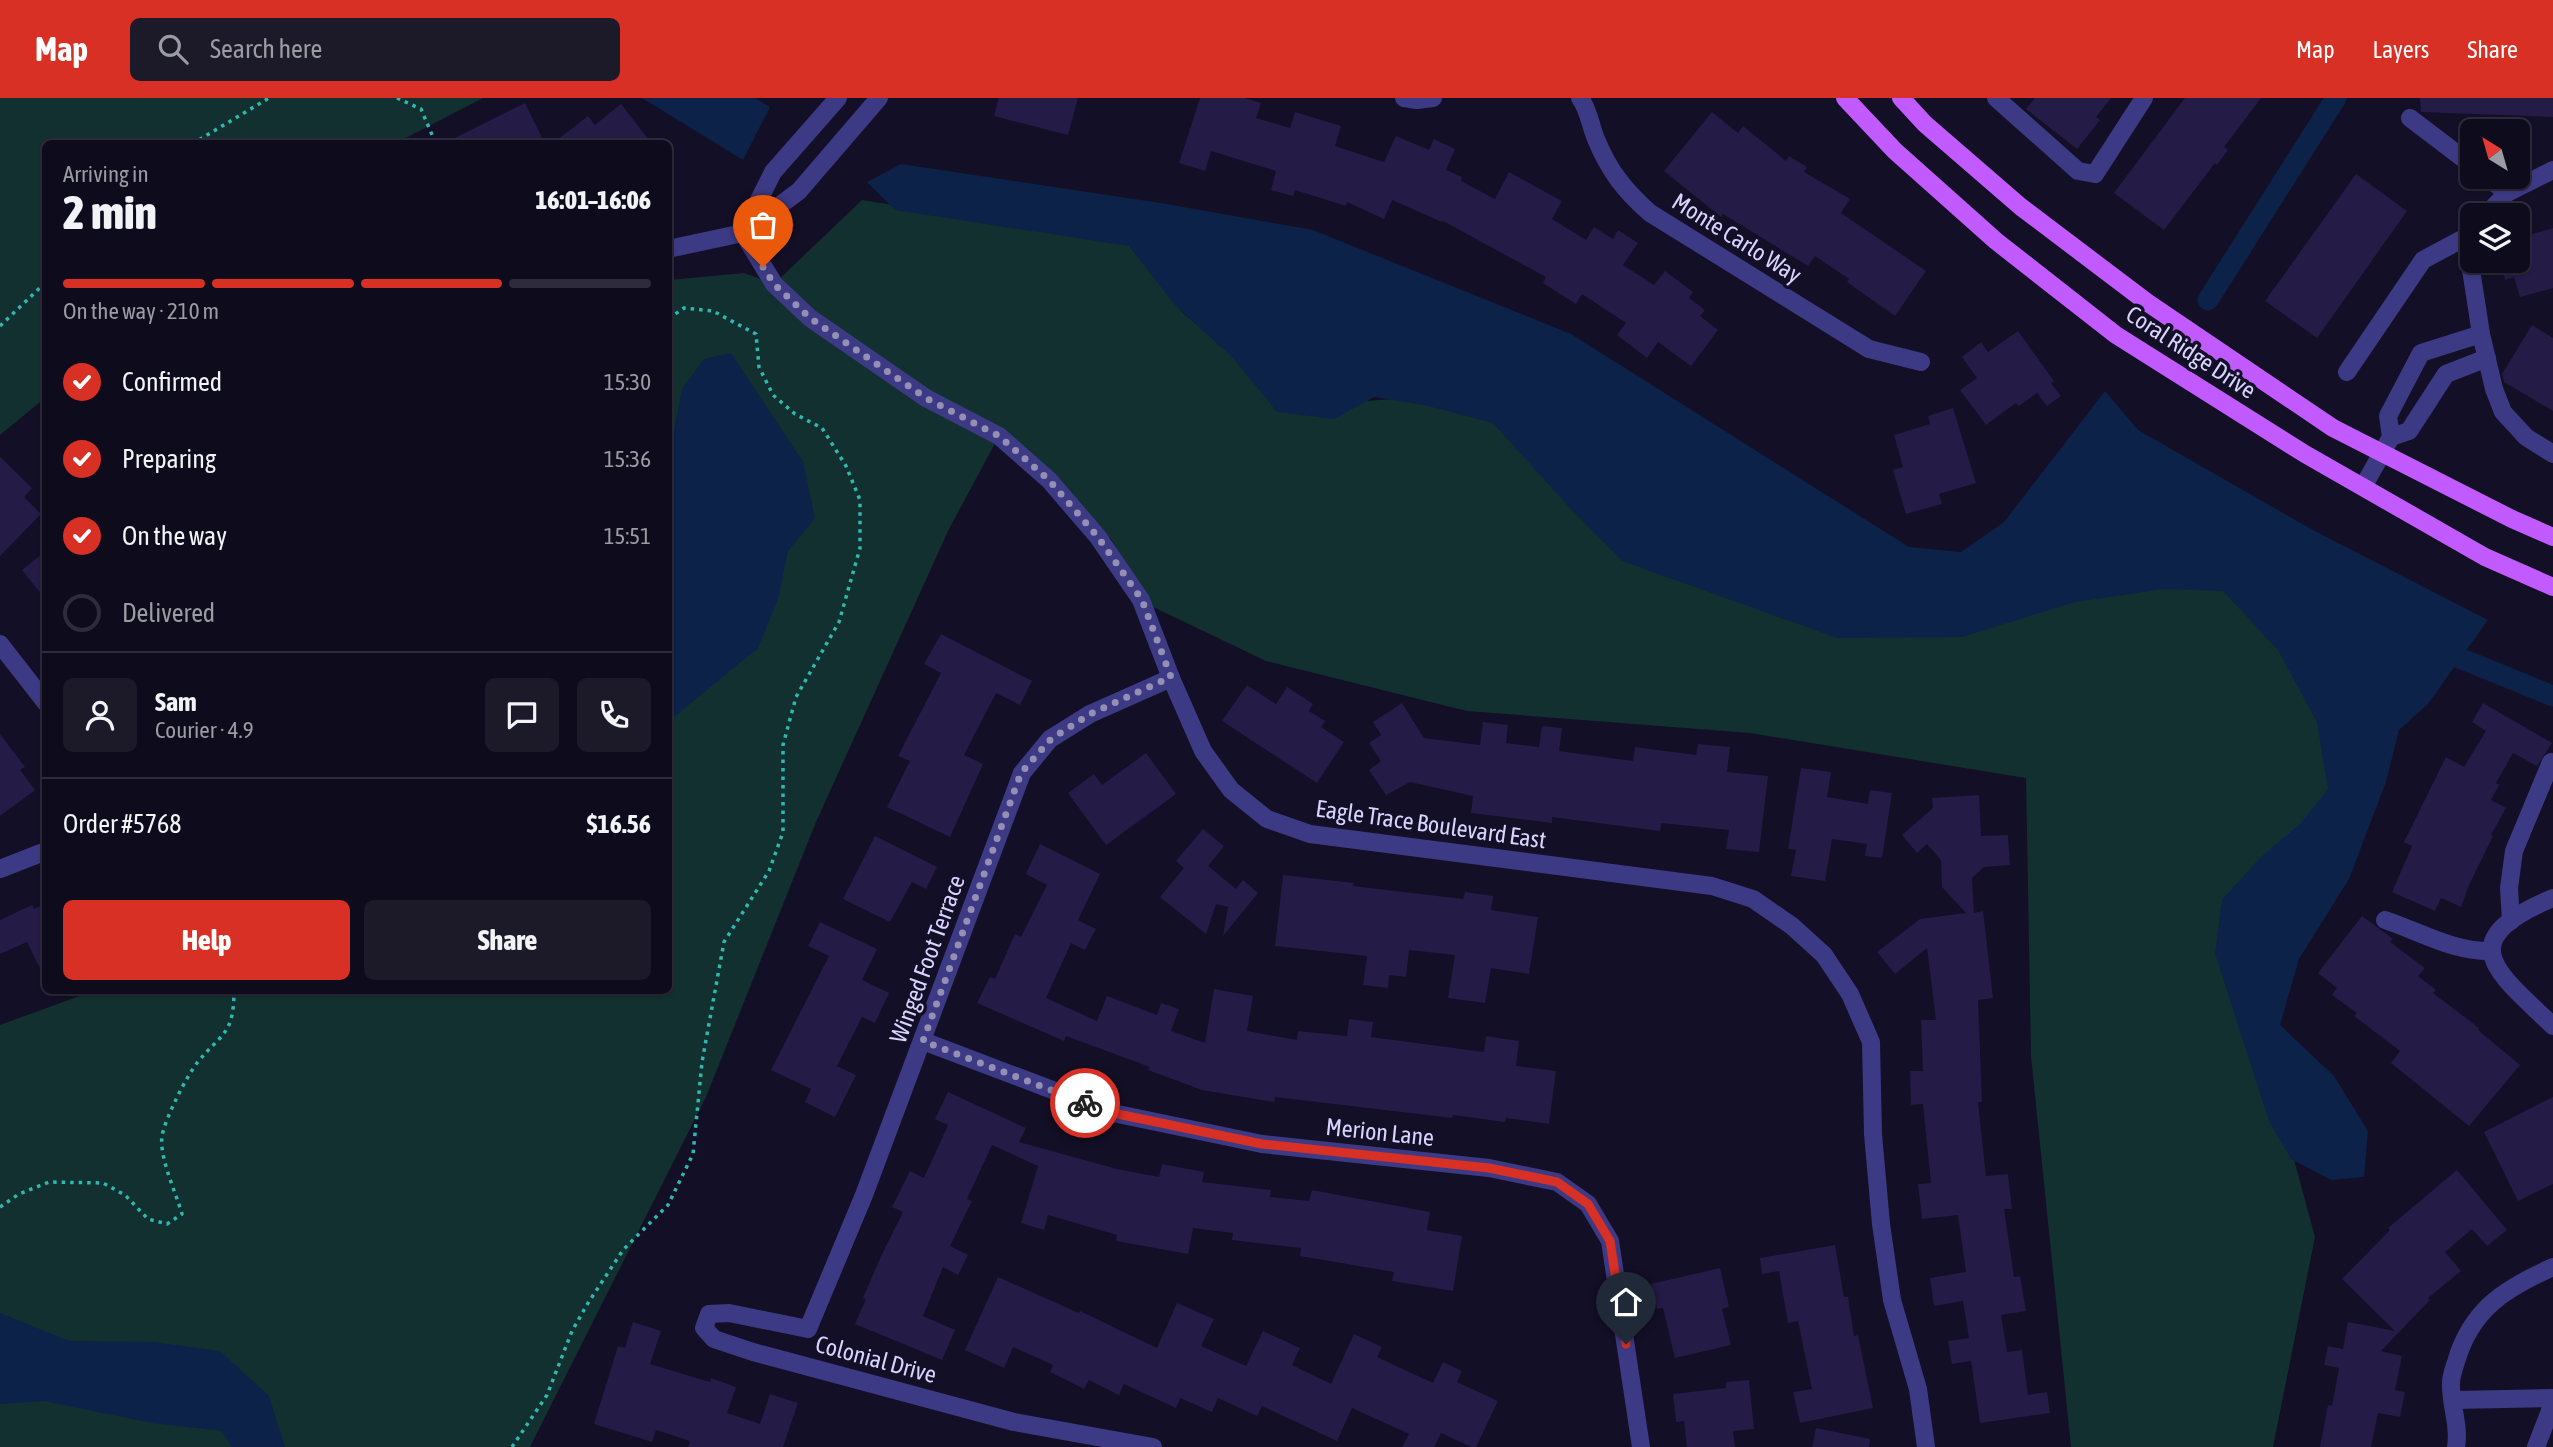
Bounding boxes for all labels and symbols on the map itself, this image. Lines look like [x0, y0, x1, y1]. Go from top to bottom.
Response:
north arrow [2460, 119, 2530, 189]
street label: Monte Carlo Way [1667, 188, 1807, 289]
pin [733, 195, 793, 267]
street label: Coral Ridge Drive [2121, 300, 2261, 404]
street label: Eagle Trace Boulevard East [1314, 794, 1548, 854]
street label: Winged Foot Terrace [884, 871, 970, 1047]
courier [1050, 1068, 1120, 1138]
street label: Merion Lane [1324, 1113, 1436, 1151]
pin [1596, 1272, 1656, 1344]
street label: Colonial Drive [813, 1330, 939, 1388]

